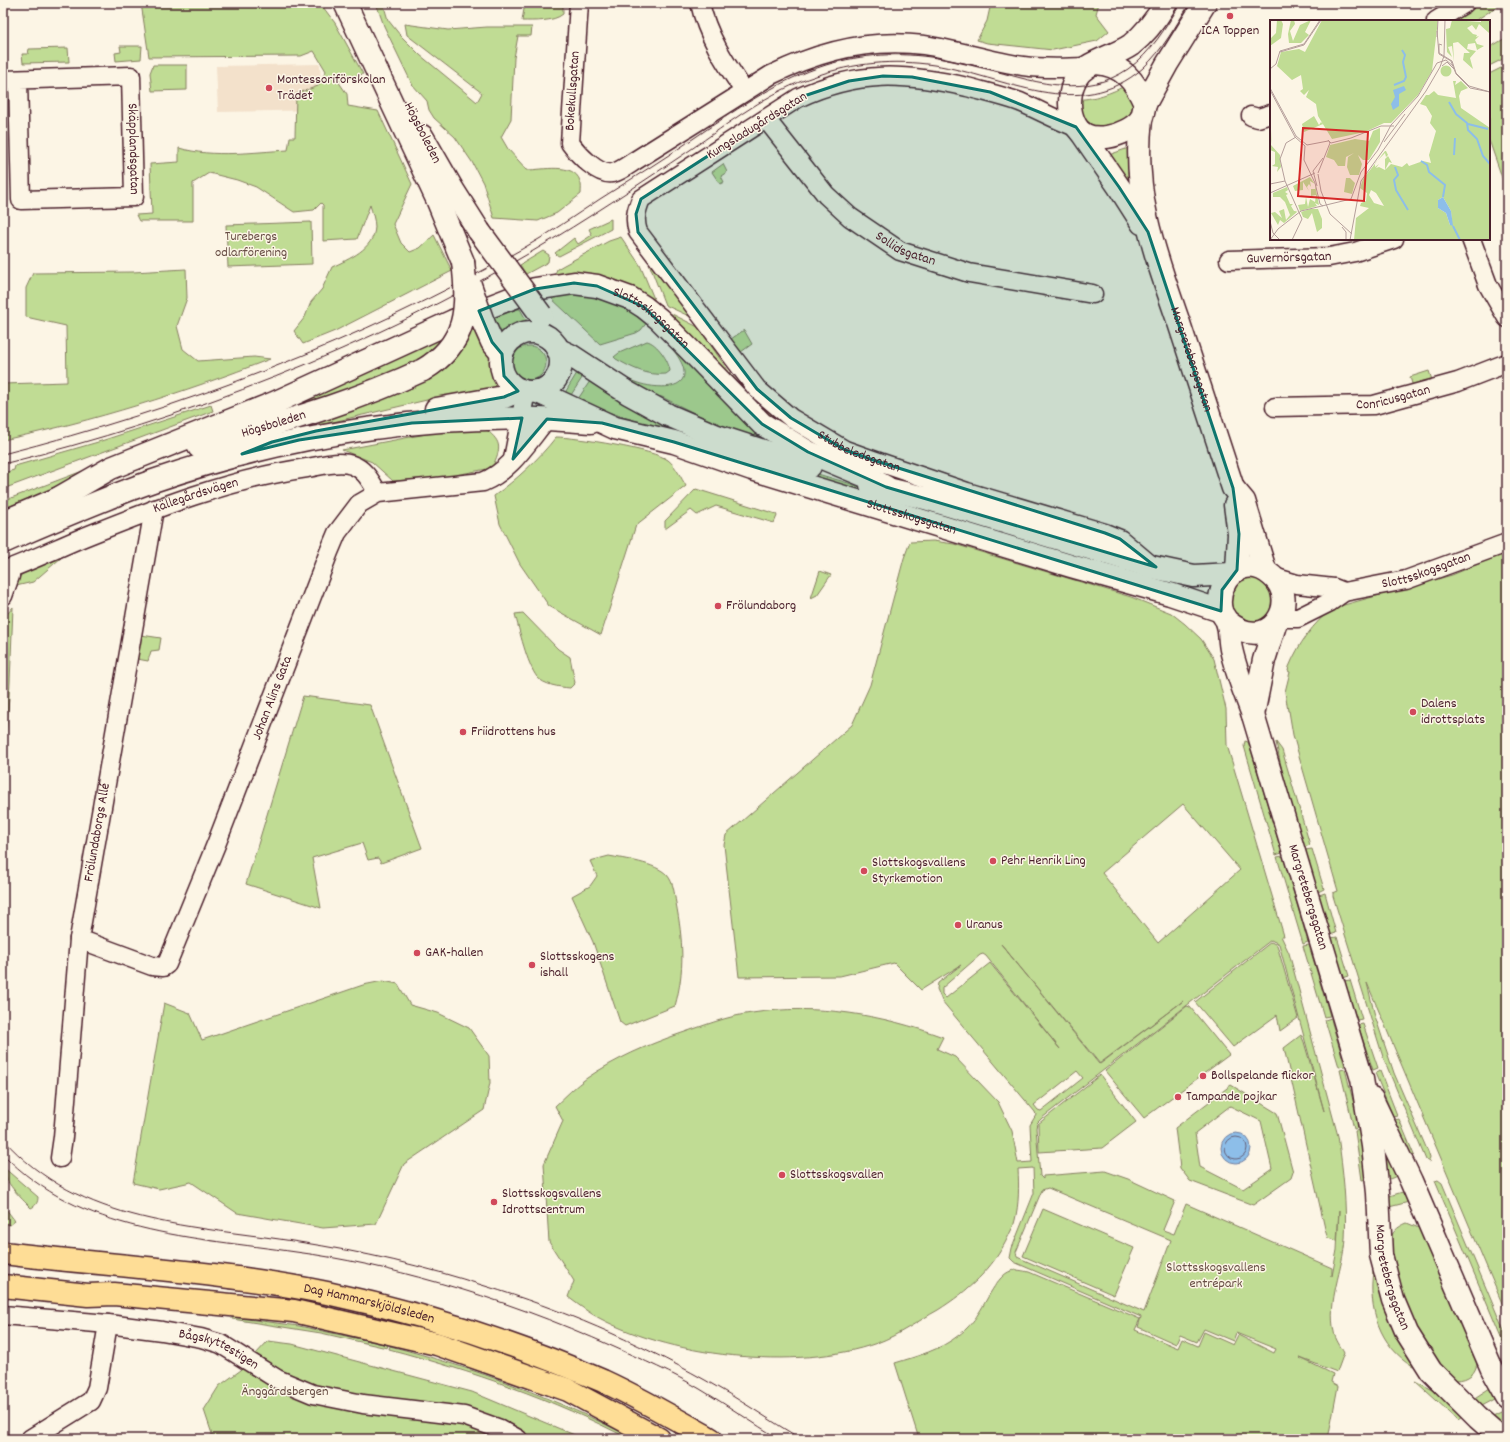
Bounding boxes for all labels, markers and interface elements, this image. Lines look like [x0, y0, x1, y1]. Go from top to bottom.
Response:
marker: ICA Toppen [1225, 11, 1235, 21]
inset map [1270, 20, 1490, 240]
place label: ICA Toppen [1201, 21, 1259, 41]
street label: Bokekullsgatan [560, 50, 586, 132]
place label: Montessoriförskolan Trädet [277, 70, 386, 106]
marker: Montessoriförskolan Trädet [264, 83, 274, 93]
street label: Kungsladugårdsgatan [703, 87, 811, 165]
street label: Högsboleden [398, 99, 446, 167]
street label: Skäpplandsgatan [122, 103, 144, 195]
park label: Turebergs odlarförening [215, 227, 287, 263]
street label: Sollidsgatan [871, 227, 938, 272]
street label: Guvernörsgatan [1246, 247, 1332, 269]
street label: Slottsskogsgatan [610, 282, 694, 354]
street label: Margretebergsgatan [1164, 304, 1217, 415]
street label: Conricusgatan [1356, 380, 1433, 415]
street label: Högsboleden [239, 405, 309, 444]
street label: Stubbeledsgatan [813, 426, 903, 478]
street label: Källegårdsvägen [150, 473, 241, 519]
street label: Slottsskogsgatan [864, 494, 959, 541]
street label: Slottsskogsgatan [1380, 547, 1474, 594]
place label: Frölundaborg [726, 596, 796, 616]
marker: Frölundaborg [713, 601, 723, 611]
street label: Johan Alins Gata [247, 653, 298, 743]
place label: Dalens idrottsplats [1421, 694, 1485, 730]
marker: Dalens idrottsplats [1408, 707, 1418, 717]
place label: Friidrottens hus [471, 722, 556, 742]
marker: Friidrottens hus [458, 727, 468, 737]
street label: Frölundaborgs Allé [79, 782, 116, 883]
street label: Margretebergsgatan [1282, 842, 1333, 952]
place label: Pehr Henrik Ling [1001, 851, 1086, 871]
place label: Slottskogsvallens Styrkemotion [872, 853, 966, 889]
marker: Pehr Henrik Ling [988, 856, 998, 866]
marker: Slottskogsvallens Styrkemotion [859, 866, 869, 876]
place label: Uranus [966, 915, 1003, 935]
marker: Uranus [953, 920, 963, 930]
place label: GAK-hallen [425, 943, 483, 963]
place label: Slottsskogens ishall [540, 947, 615, 983]
marker: GAK-hallen [412, 948, 422, 958]
marker: Slottsskogens ishall [527, 960, 537, 970]
place label: Bollspelande flickor [1211, 1066, 1314, 1086]
marker: Bollspelande flickor [1198, 1071, 1208, 1081]
place label: Tampande pojkar [1186, 1087, 1278, 1107]
marker: Tampande pojkar [1173, 1092, 1183, 1102]
place label: Slottsskogsvallen [790, 1165, 884, 1185]
marker: Slottsskogsvallen [777, 1170, 787, 1180]
place label: Slottsskogsvallens Idrottscentrum [502, 1184, 602, 1220]
marker: Slottsskogsvallens Idrottscentrum [489, 1197, 499, 1207]
street label: Margretebergsgatan [1370, 1224, 1415, 1333]
park label: Slottsskogsvallens entrépark [1166, 1258, 1266, 1294]
street label: Dag Hammarskjöldsleden [302, 1279, 437, 1330]
street label: Bågskyttestigen [177, 1324, 262, 1375]
park label: Änggårdsbergen [242, 1382, 328, 1402]

